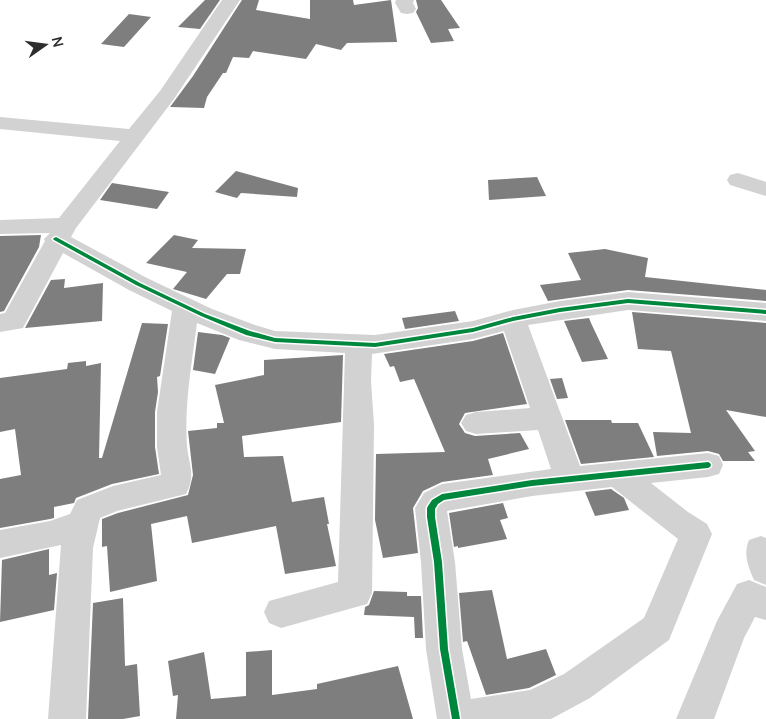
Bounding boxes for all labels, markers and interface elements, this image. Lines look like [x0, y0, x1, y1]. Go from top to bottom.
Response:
north arrow [20, 20, 70, 70]
text: N [48, 35, 69, 49]

